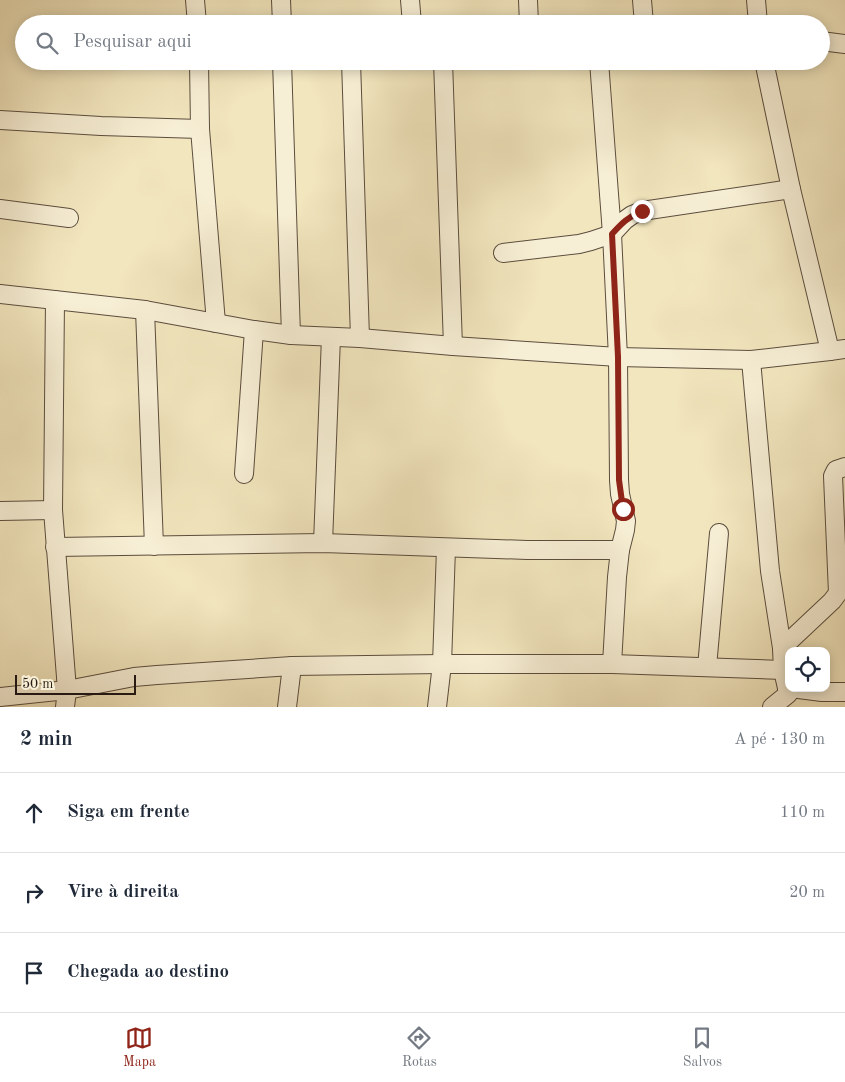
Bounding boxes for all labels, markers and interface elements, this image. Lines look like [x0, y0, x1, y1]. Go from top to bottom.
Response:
search box [15, 15, 830, 70]
icon: search [33, 29, 61, 57]
text: Pesquisar aqui [73, 33, 192, 52]
route end [631, 200, 654, 223]
route start [612, 498, 635, 521]
map controls [785, 647, 830, 692]
button: locate [785, 647, 830, 692]
scale bar [15, 672, 136, 695]
text: 50 m [22, 677, 53, 691]
text: 2 min [20, 729, 73, 750]
text: A pé · 130 m [734, 732, 825, 748]
icon: ahead [20, 799, 48, 827]
text: Siga em frente [67, 803, 190, 822]
text: 110 m [780, 805, 825, 821]
icon: right [20, 879, 48, 907]
text: Vire à direita [67, 883, 179, 902]
text: 20 m [789, 885, 825, 901]
icon: arrive [20, 959, 48, 987]
text: Chegada ao destino [67, 963, 229, 982]
tab: Mapa [123, 1024, 156, 1071]
tab: Rotas [402, 1024, 437, 1071]
tab: Salvos [683, 1024, 722, 1071]

